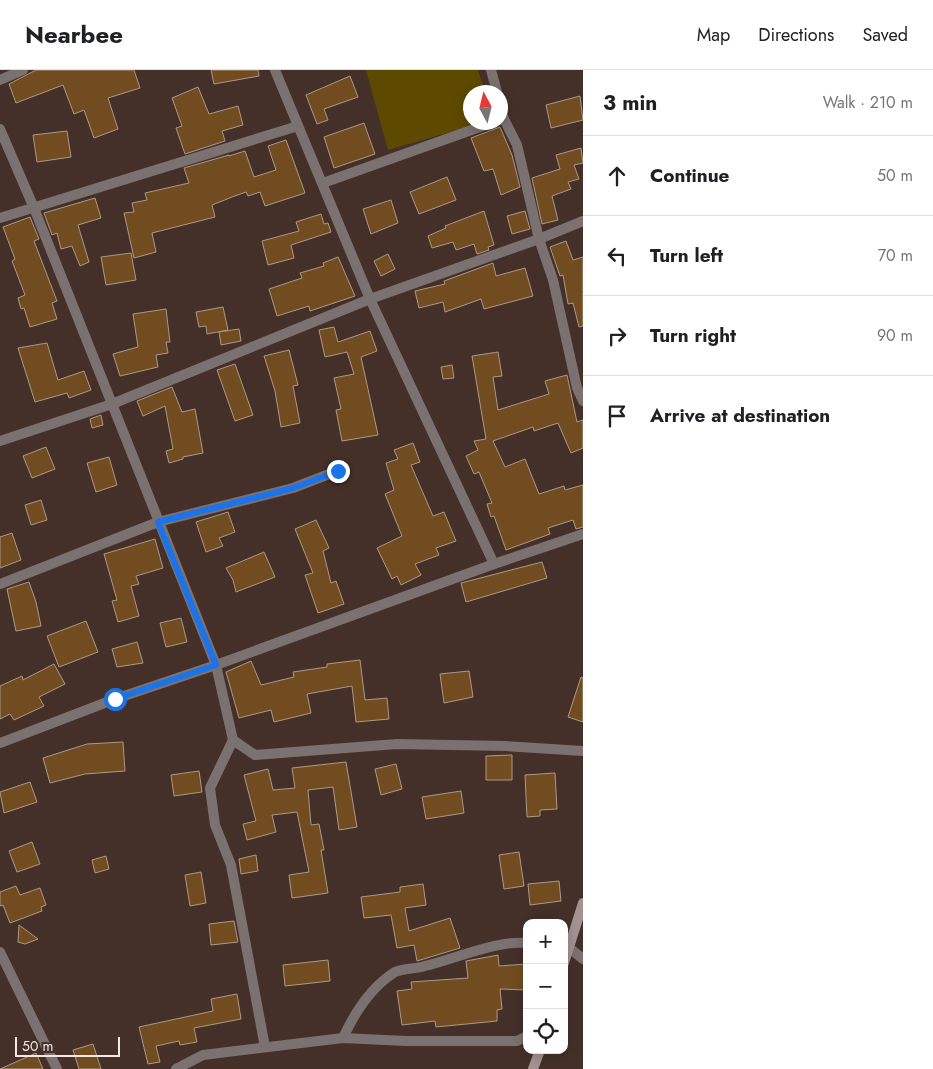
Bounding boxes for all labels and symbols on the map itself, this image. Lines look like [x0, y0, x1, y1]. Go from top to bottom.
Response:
north arrow [463, 85, 508, 130]
route end [327, 460, 350, 483]
route start [104, 688, 127, 711]
scale bar [15, 1034, 120, 1057]

